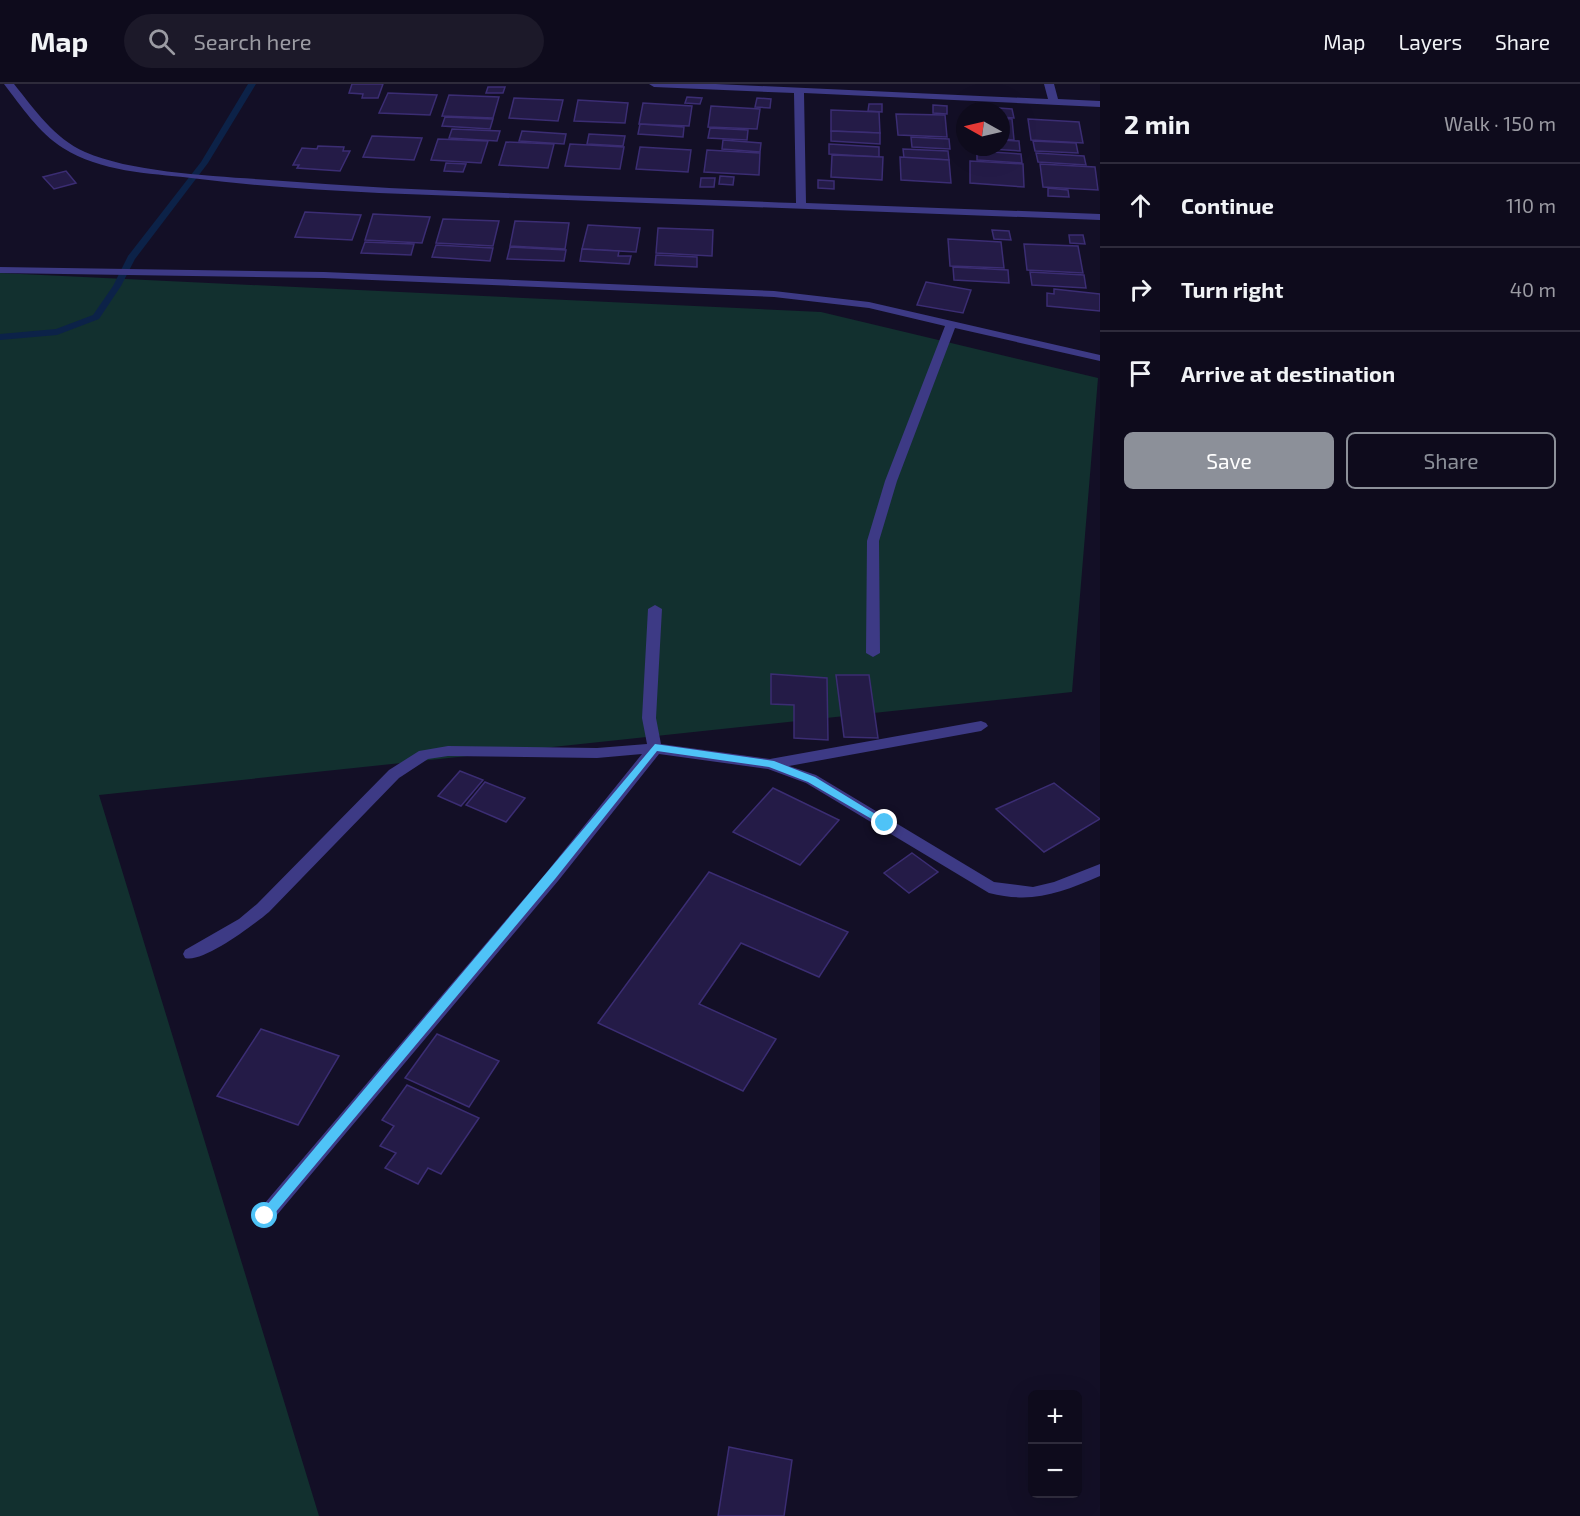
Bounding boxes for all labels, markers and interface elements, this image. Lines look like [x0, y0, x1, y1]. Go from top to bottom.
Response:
search box [124, 14, 544, 68]
text: Map [30, 24, 88, 58]
icon: search [145, 25, 178, 58]
text: Search here [193, 28, 312, 54]
text: Map [1323, 29, 1365, 54]
text: Layers [1398, 29, 1462, 54]
text: Share [1495, 29, 1550, 54]
north arrow [956, 102, 1010, 156]
text: 2 min [1124, 108, 1190, 139]
text: Walk · 150 m [1444, 111, 1556, 135]
icon: ahead [1124, 189, 1157, 222]
text: Continue [1181, 192, 1274, 218]
text: 110 m [1506, 193, 1556, 217]
icon: right [1124, 273, 1157, 306]
text: Turn right [1181, 276, 1283, 302]
text: 40 m [1510, 277, 1556, 301]
icon: arrive [1124, 357, 1157, 390]
text: Arrive at destination [1181, 360, 1395, 386]
button: Save [1124, 432, 1334, 489]
button: Share [1346, 432, 1556, 489]
route end [871, 809, 897, 835]
route start [251, 1202, 277, 1228]
map controls [1028, 1390, 1082, 1498]
button: + [1028, 1390, 1082, 1444]
button: − [1028, 1444, 1082, 1498]

